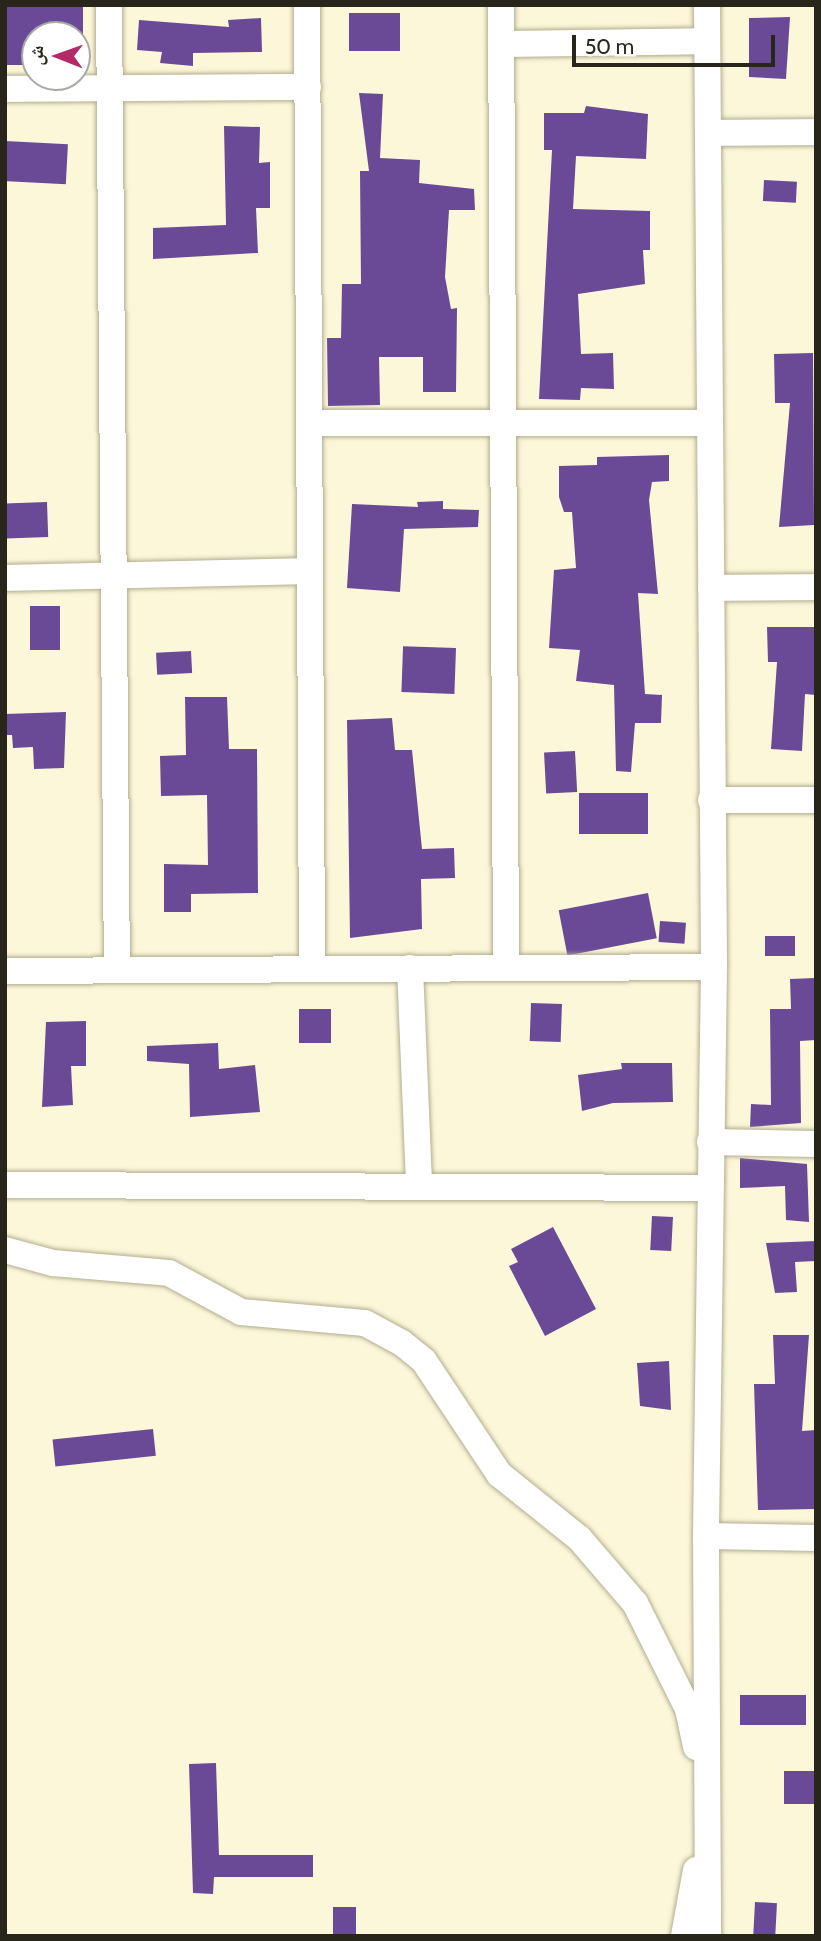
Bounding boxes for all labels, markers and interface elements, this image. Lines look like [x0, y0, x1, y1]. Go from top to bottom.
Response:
north arrow [21, 21, 91, 91]
scale bar [576, 21, 779, 65]
text: 50 m [585, 34, 634, 59]
text: ش [25, 45, 48, 66]

